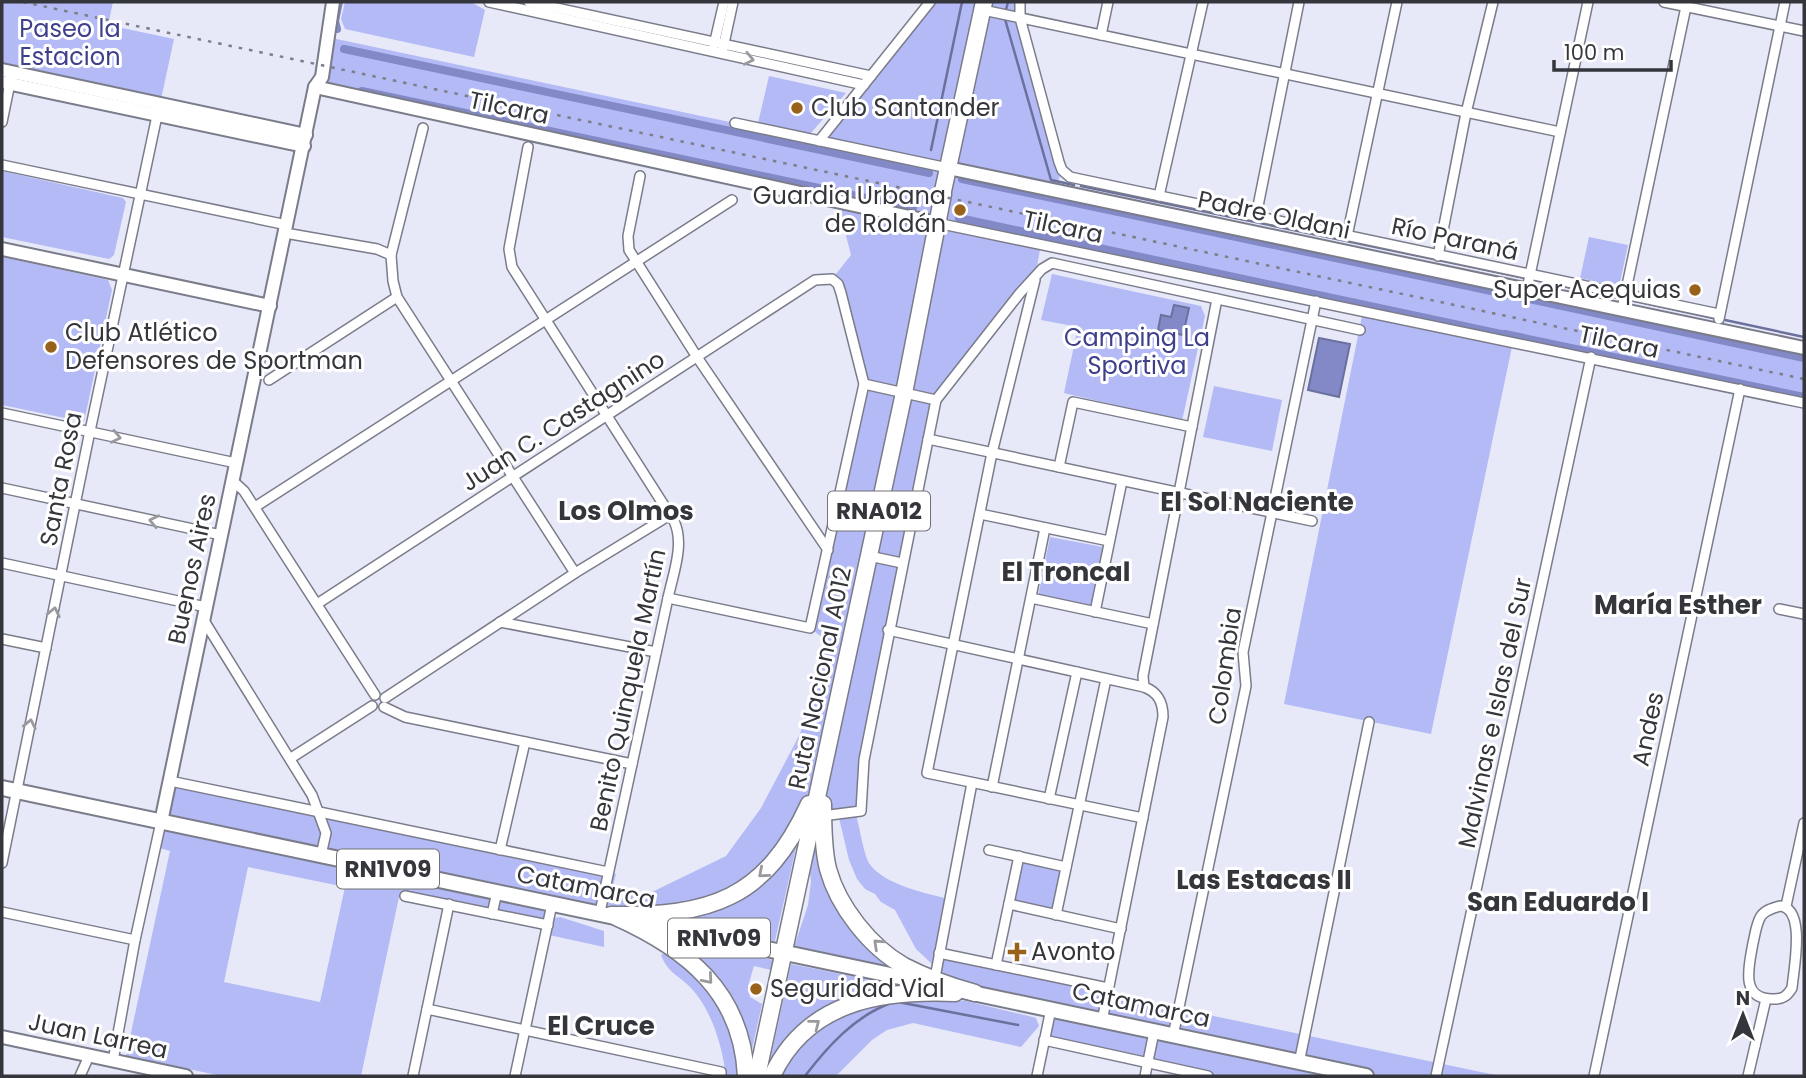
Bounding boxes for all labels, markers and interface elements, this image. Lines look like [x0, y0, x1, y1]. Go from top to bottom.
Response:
park label: Paseo la Estacion [19, 12, 121, 73]
scale bar [1554, 28, 1671, 72]
text: 100 m [1564, 38, 1624, 67]
one-way arrow [743, 51, 755, 66]
street label: Tilcara [466, 83, 552, 132]
place label: Club Santander [811, 91, 1000, 124]
marker: Club Santander [789, 100, 805, 116]
place label: Guardia Urbana de Roldán [753, 179, 946, 240]
street label: Padre Oldani [1195, 182, 1353, 247]
marker: Guardia Urbana de Roldán [952, 202, 968, 218]
street label: Tilcara [1020, 202, 1106, 251]
street label: Río Paraná [1389, 209, 1522, 268]
place label: Super Acequias [1493, 273, 1681, 306]
marker: Super Acequias [1687, 282, 1703, 298]
place label: Club Atlético Defensores de Sportman [65, 316, 363, 377]
street label: Tilcara [1576, 317, 1662, 366]
park label: Camping La Sportiva [1064, 321, 1210, 382]
marker: Club Atlético Defensores de Sportman [43, 339, 59, 355]
street label: Juan C. Castagnino [455, 342, 671, 499]
street label: Santa Rosa [31, 409, 90, 549]
one-way arrow [110, 429, 122, 444]
district label: El Sol Naciente [1160, 484, 1354, 520]
street label: Buenos Aires [159, 491, 224, 647]
road number: RNA012 [828, 491, 930, 530]
district label: Los Olmos [558, 493, 694, 529]
one-way arrow [148, 514, 160, 529]
street label: Benito Quinquela Martín [581, 546, 674, 834]
district label: El Troncal [1002, 554, 1130, 590]
street label: Ruta Nacional A012 [780, 564, 859, 792]
street label: Malvinas e Islas del Sur [1450, 575, 1539, 851]
district label: María Esther [1594, 587, 1762, 623]
street label: Colombia [1200, 605, 1249, 727]
one-way arrow [45, 606, 60, 618]
street label: Andes [1624, 689, 1671, 769]
one-way arrow [22, 718, 37, 730]
road number: RN1V09 [337, 849, 439, 888]
street label: Catamarca [514, 857, 658, 916]
district label: Las Estacas II [1176, 862, 1352, 898]
one-way arrow [758, 865, 771, 877]
district label: San Eduardo I [1467, 884, 1649, 920]
road number: RN1v09 [668, 918, 770, 958]
place label: Avonto [1031, 935, 1115, 968]
one-way arrow [873, 940, 886, 953]
marker: Avonto [1009, 944, 1025, 960]
one-way arrow [700, 971, 712, 984]
place label: Seguridad Vial [770, 972, 945, 1005]
street label: Catamarca [1069, 974, 1213, 1035]
north arrow [1708, 980, 1778, 1050]
marker: Seguridad Vial [748, 981, 764, 997]
text: N [1736, 985, 1750, 1012]
street label: Juan Larrea [25, 1005, 171, 1066]
district label: El Cruce [547, 1008, 655, 1044]
one-way arrow [807, 1020, 819, 1033]

